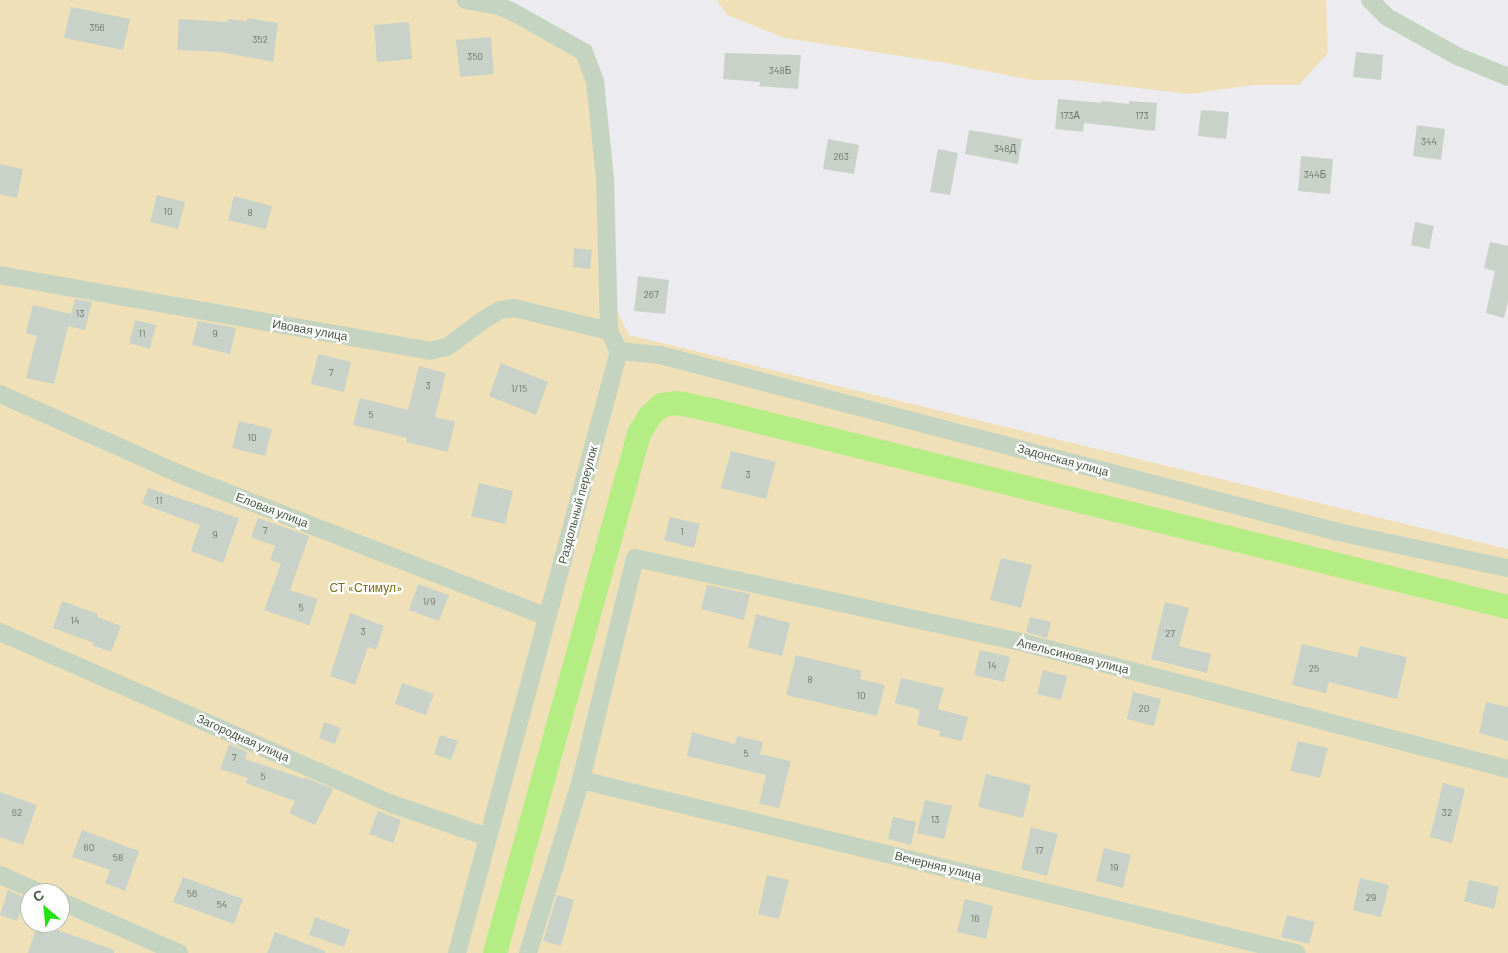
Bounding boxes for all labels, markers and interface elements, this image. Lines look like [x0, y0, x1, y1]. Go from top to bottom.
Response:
house number: 356 [89, 22, 105, 34]
house number: 352 [252, 34, 268, 46]
house number: 350 [467, 51, 483, 63]
house number: 348Б [769, 65, 791, 77]
house number: 173А [1060, 110, 1080, 122]
house number: 173 [1135, 110, 1149, 122]
house number: 344 [1421, 136, 1437, 148]
house number: 348Д [994, 143, 1016, 155]
house number: 263 [833, 151, 849, 163]
house number: 344Б [1304, 169, 1326, 181]
house number: 10 [163, 206, 173, 218]
house number: 8 [247, 207, 253, 219]
house number: 267 [643, 289, 659, 301]
house number: 13 [76, 308, 84, 320]
street label: Ивовая улица [271, 316, 349, 344]
house number: 11 [138, 328, 146, 340]
house number: 9 [212, 328, 218, 340]
house number: 7 [329, 367, 333, 379]
house number: 3 [425, 380, 431, 392]
house number: 1/15 [511, 383, 527, 395]
house number: 5 [368, 409, 374, 421]
house number: 10 [247, 432, 257, 444]
street label: Задонская улица [1016, 441, 1110, 479]
street label: Раздольный переулок [555, 444, 601, 566]
house number: 3 [745, 469, 751, 481]
street label: Еловая улица [234, 490, 310, 530]
house number: 11 [155, 495, 163, 507]
house number: 7 [263, 525, 267, 537]
house number: 1 [680, 526, 684, 538]
house number: 9 [212, 529, 218, 541]
park label: СТ «Стимул» [330, 581, 402, 595]
house number: 1/9 [423, 596, 435, 608]
house number: 5 [298, 602, 304, 614]
house number: 14 [70, 615, 80, 627]
house number: 3 [360, 626, 366, 638]
house number: 27 [1165, 628, 1175, 640]
street label: Апельсиновая улица [1016, 635, 1130, 677]
house number: 14 [987, 660, 997, 672]
house number: 25 [1309, 663, 1319, 675]
house number: 8 [807, 674, 813, 686]
house number: 10 [856, 690, 866, 702]
house number: 20 [1138, 703, 1150, 715]
street label: Загородная улица [194, 711, 292, 765]
house number: 5 [743, 748, 749, 760]
house number: 7 [232, 752, 236, 764]
house number: 5 [260, 771, 266, 783]
house number: 62 [12, 807, 22, 819]
house number: 32 [1442, 807, 1452, 819]
house number: 13 [931, 814, 939, 826]
house number: 60 [84, 842, 94, 854]
house number: 17 [1035, 845, 1043, 857]
street label: Вечерняя улица [893, 848, 983, 884]
house number: 58 [113, 852, 123, 864]
house number: 19 [1110, 862, 1118, 874]
north arrow [20, 883, 70, 933]
text: С [30, 885, 47, 905]
house number: 56 [187, 888, 197, 900]
house number: 29 [1366, 892, 1376, 904]
house number: 54 [217, 899, 227, 911]
house number: 16 [971, 913, 979, 925]

